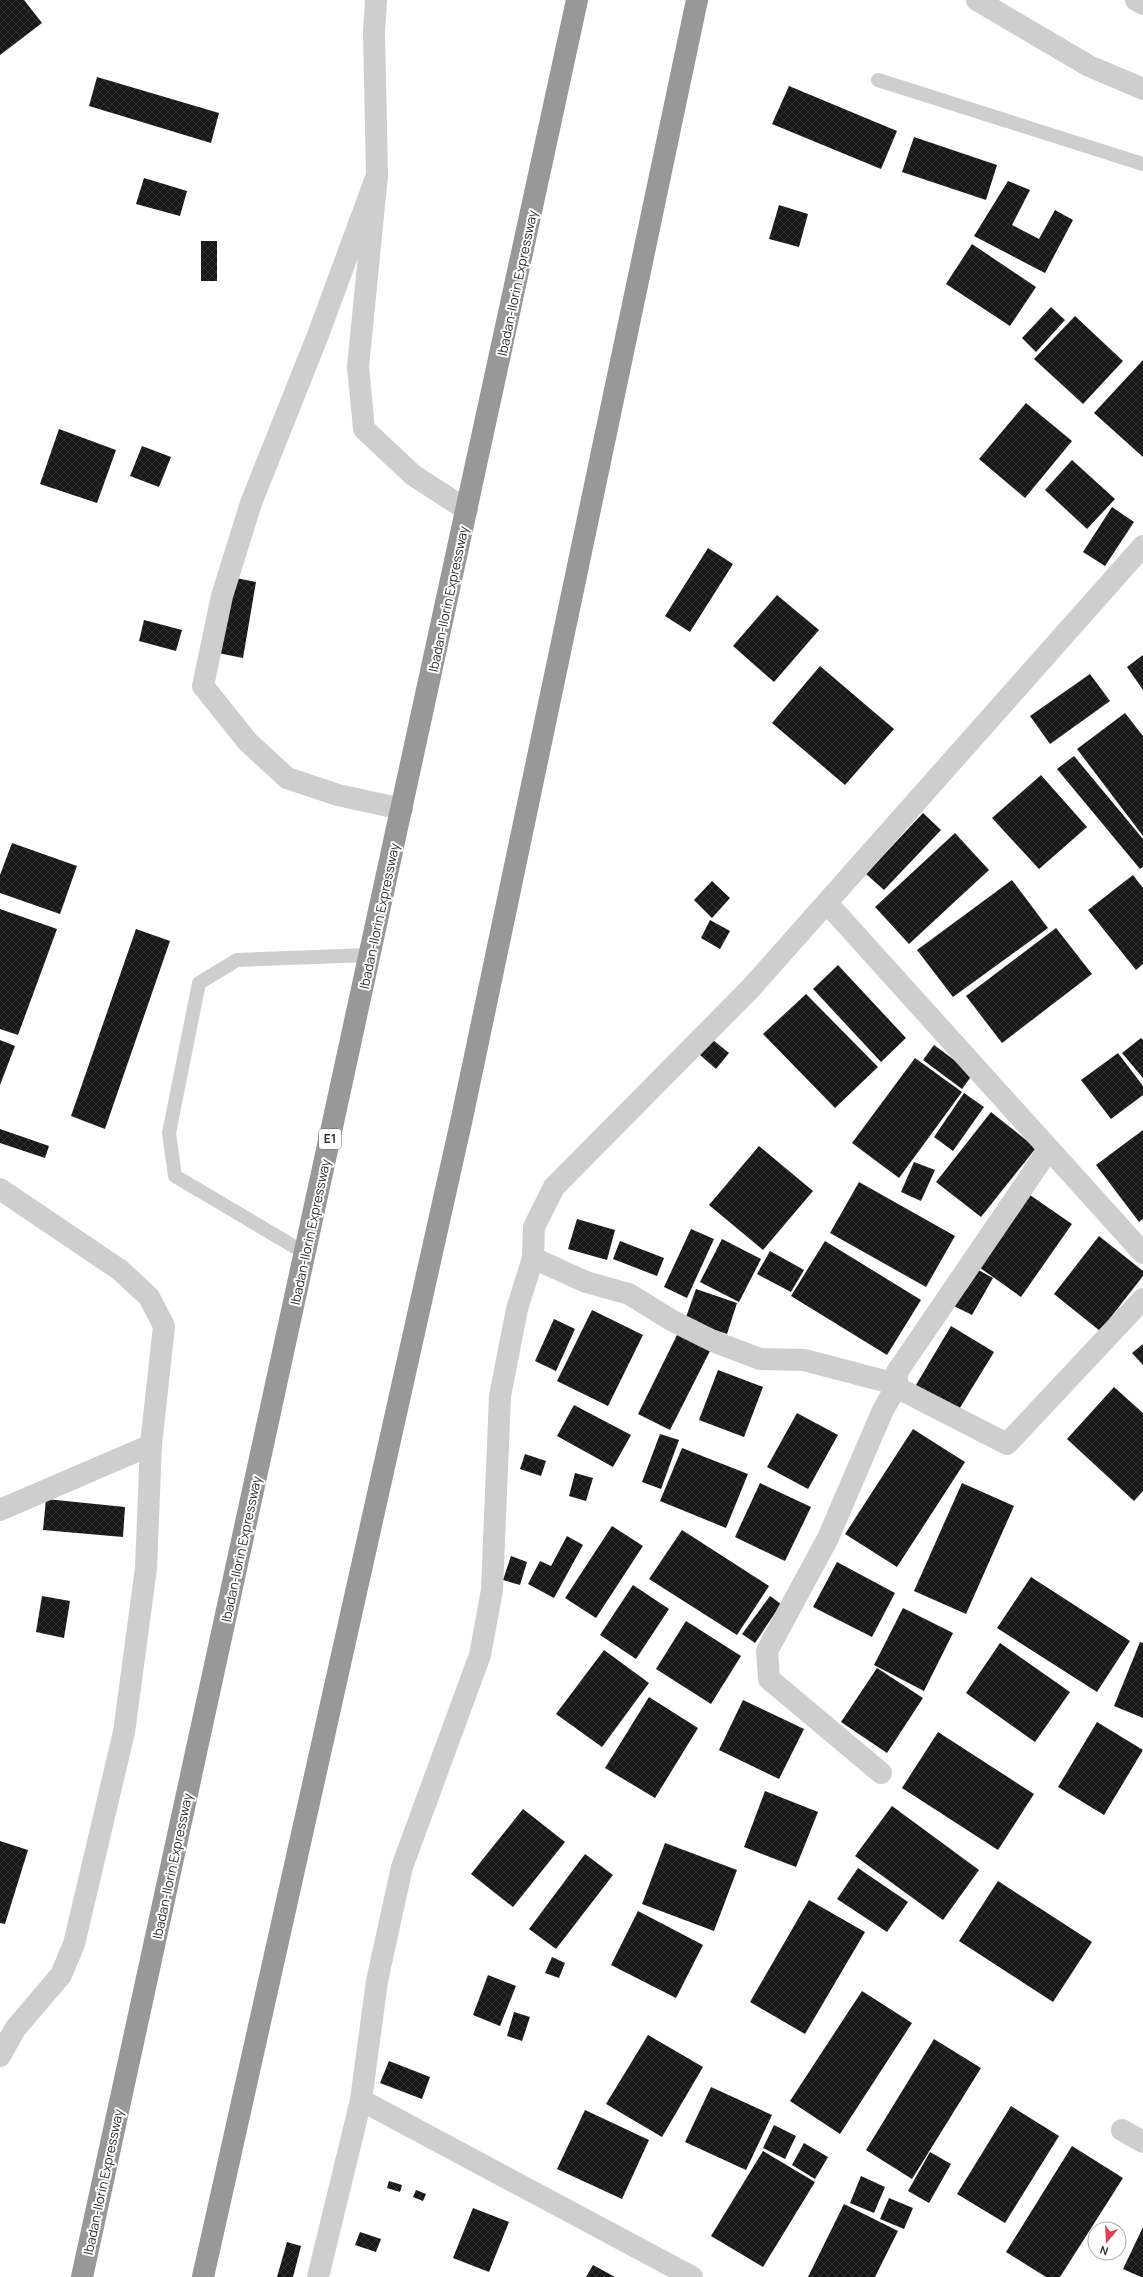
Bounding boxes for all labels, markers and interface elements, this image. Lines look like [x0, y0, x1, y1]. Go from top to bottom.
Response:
street label: Ibadan-Ilorin Expressway [493, 208, 541, 358]
street label: Ibadan-Ilorin Expressway [424, 524, 472, 674]
street label: Ibadan-Ilorin Expressway [355, 841, 403, 991]
road number: E1 [319, 1129, 341, 1149]
street label: Ibadan-Ilorin Expressway [286, 1157, 334, 1307]
street label: Ibadan-Ilorin Expressway [217, 1474, 265, 1624]
street label: Ibadan-Ilorin Expressway [148, 1791, 196, 1941]
street label: Ibadan-Ilorin Expressway [79, 2107, 127, 2257]
north arrow [1087, 2221, 1127, 2261]
text: N [1098, 2243, 1110, 2259]

